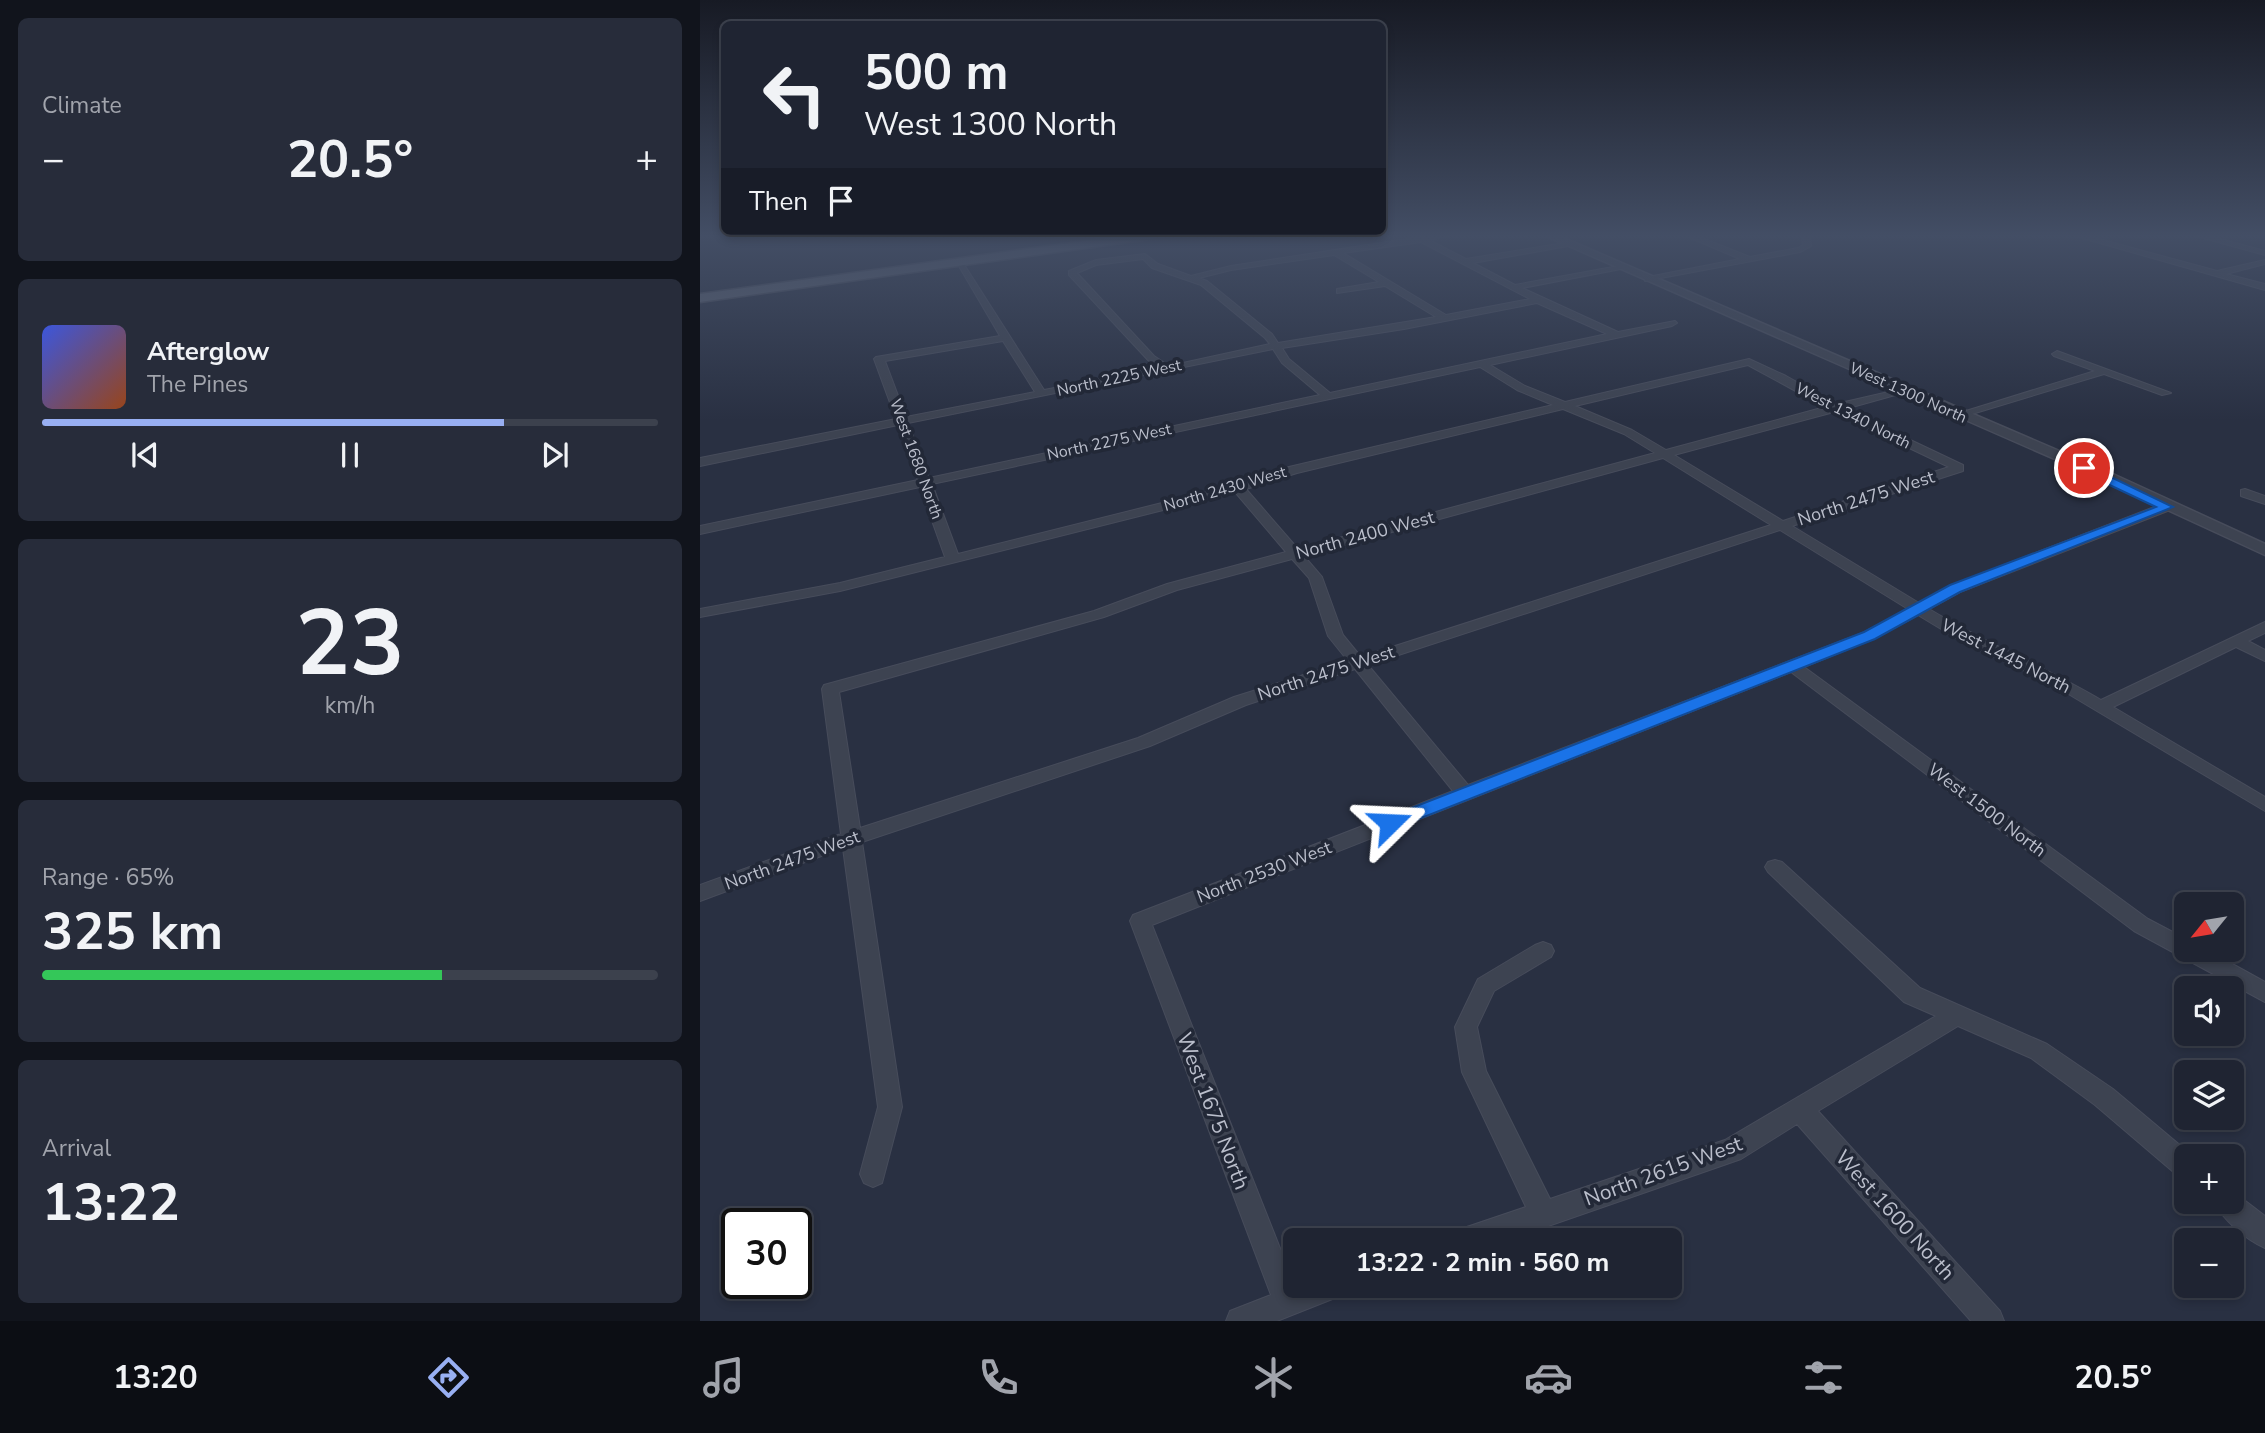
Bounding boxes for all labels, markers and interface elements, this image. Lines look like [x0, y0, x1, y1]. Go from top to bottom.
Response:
text: 500 m [864, 39, 1008, 106]
icon: left [749, 49, 840, 140]
text: Climate [42, 90, 122, 121]
text: West 1300 North [864, 103, 1117, 146]
text: 20.5° [287, 124, 413, 195]
text: − [42, 134, 65, 185]
text: + [635, 134, 658, 185]
icon: arrive [822, 182, 860, 220]
text: Then [749, 184, 808, 219]
text: Afterglow [147, 334, 270, 369]
street label: North 2225 West [1055, 354, 1184, 402]
street label: West 1300 North [1846, 357, 1970, 429]
text: The Pines [147, 369, 248, 400]
street label: West 1340 North [1792, 377, 1914, 455]
street label: West 1680 North [884, 396, 948, 522]
street label: North 2275 West [1045, 418, 1174, 466]
icon: previous [126, 436, 164, 474]
icon: pause [331, 436, 369, 474]
icon: next [536, 436, 574, 474]
pin [2054, 438, 2114, 498]
icon: arrive [2065, 449, 2103, 487]
street label: North 2430 West [1161, 461, 1289, 517]
street label: North 2475 West [1795, 464, 1938, 531]
street label: North 2400 West [1293, 505, 1438, 565]
text: 23 [295, 582, 405, 706]
street label: West 1445 North [1937, 613, 2075, 699]
street label: North 2475 West [1255, 639, 1398, 706]
text: km/h [325, 690, 375, 721]
street label: West 1500 North [1923, 758, 2051, 862]
position arrow [1353, 786, 1427, 860]
street label: North 2475 West [721, 824, 864, 896]
street label: North 2530 West [1193, 835, 1335, 909]
text: Range · 65% [42, 862, 174, 893]
north arrow [2174, 892, 2244, 962]
map controls [2174, 892, 2244, 1298]
text: 325 km [42, 896, 223, 967]
button: sound [2174, 976, 2244, 1046]
street label: West 1675 North [1170, 1028, 1256, 1194]
button: layers [2174, 1060, 2244, 1130]
street label: North 2615 West [1580, 1129, 1746, 1213]
text: Arrival [42, 1133, 111, 1164]
street label: West 1600 North [1829, 1144, 1961, 1286]
button: + [2174, 1144, 2244, 1214]
text: 13:22 [42, 1167, 180, 1238]
speed limit sign: 30 [721, 1208, 812, 1299]
button: − [2174, 1228, 2244, 1298]
text: 13:22 · 2 min · 560 m [1356, 1245, 1609, 1280]
icon: directions [424, 1353, 473, 1402]
icon: music [699, 1353, 748, 1402]
icon: phone [974, 1353, 1023, 1402]
icon: climate [1249, 1353, 1298, 1402]
icon: car [1524, 1353, 1573, 1402]
icon: filters [1799, 1353, 1848, 1402]
text: 13:20 [113, 1356, 198, 1399]
text: 20.5° [2074, 1356, 2152, 1399]

